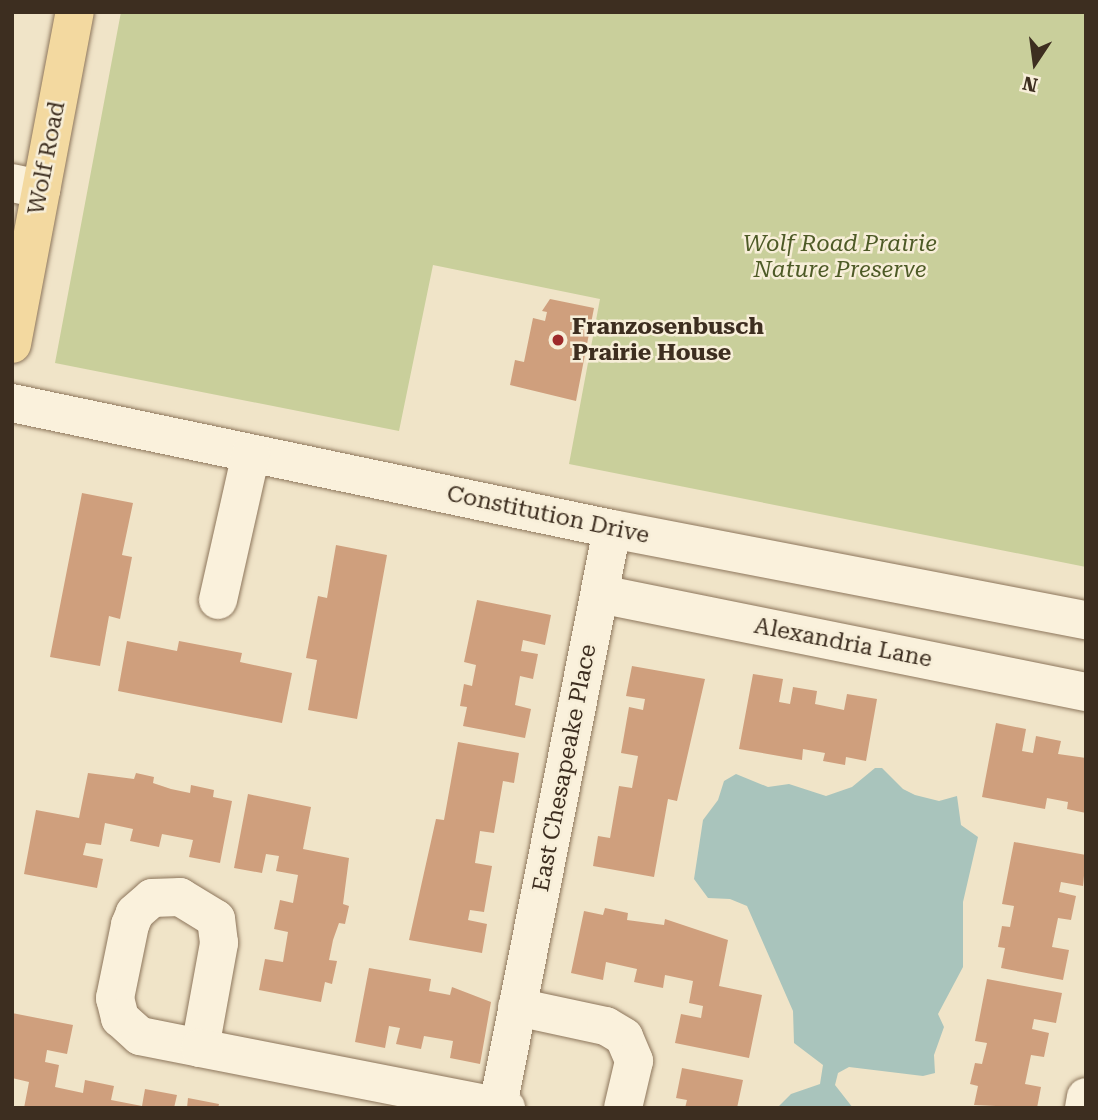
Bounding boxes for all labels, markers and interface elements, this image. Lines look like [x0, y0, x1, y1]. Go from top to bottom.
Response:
north arrow [1000, 28, 1070, 98]
text: N [1020, 71, 1040, 97]
street label: Wolf Road [22, 99, 72, 217]
park label: Wolf Road Prairie Nature Preserve [743, 230, 937, 284]
place label: Franzosenbusch Prairie House [572, 313, 764, 367]
marker: Franzosenbusch Prairie House [550, 332, 566, 348]
street label: Constitution Drive [444, 480, 652, 550]
street label: Alexandria Lane [752, 612, 934, 674]
street label: East Chesapeake Place [527, 642, 603, 894]

